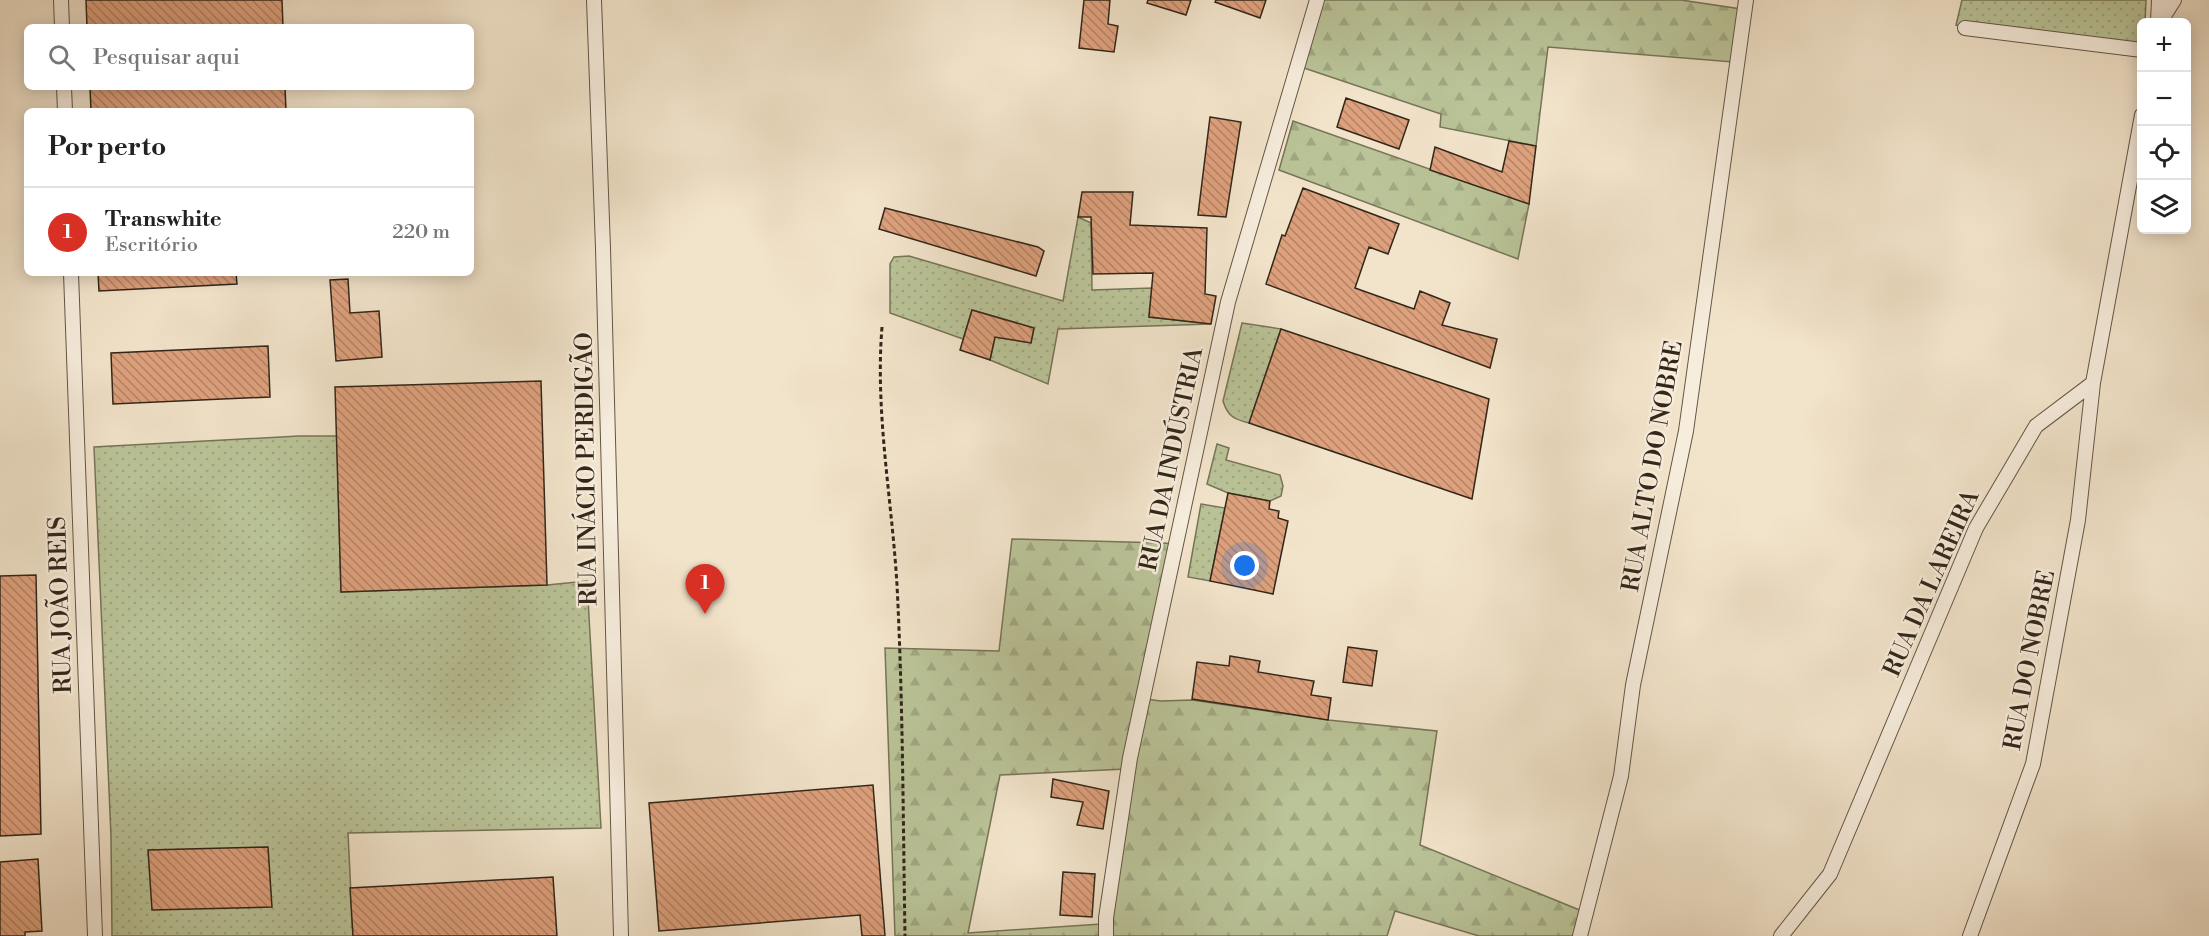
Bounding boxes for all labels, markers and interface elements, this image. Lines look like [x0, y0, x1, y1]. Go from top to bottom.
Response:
map controls [2137, 18, 2191, 234]
button: + [2137, 18, 2191, 72]
search box [24, 24, 474, 90]
icon: search [45, 41, 78, 74]
text: Pesquisar aqui [93, 44, 240, 71]
button: − [2137, 72, 2191, 126]
button: locate [2137, 126, 2191, 180]
text: Por perto [48, 131, 166, 163]
button: layers [2137, 180, 2191, 234]
text: Transwhite [105, 206, 222, 233]
text: 1 [63, 220, 72, 245]
text: 220 m [392, 220, 450, 245]
text: Escritório [105, 233, 198, 258]
street label: RUA INÁCIO PERDIGÃO [569, 332, 604, 606]
street label: RUA ALTO DO NOBRE [1616, 338, 1690, 594]
street label: RUA DA INDÚSTRIA [1132, 344, 1210, 574]
street label: RUA DA LAREIRA [1877, 485, 1987, 681]
street label: RUA JOÃO REIS [42, 516, 79, 694]
your location [1230, 551, 1259, 580]
pin: 1 [686, 564, 724, 614]
street label: RUA DO NOBRE [1998, 568, 2062, 753]

